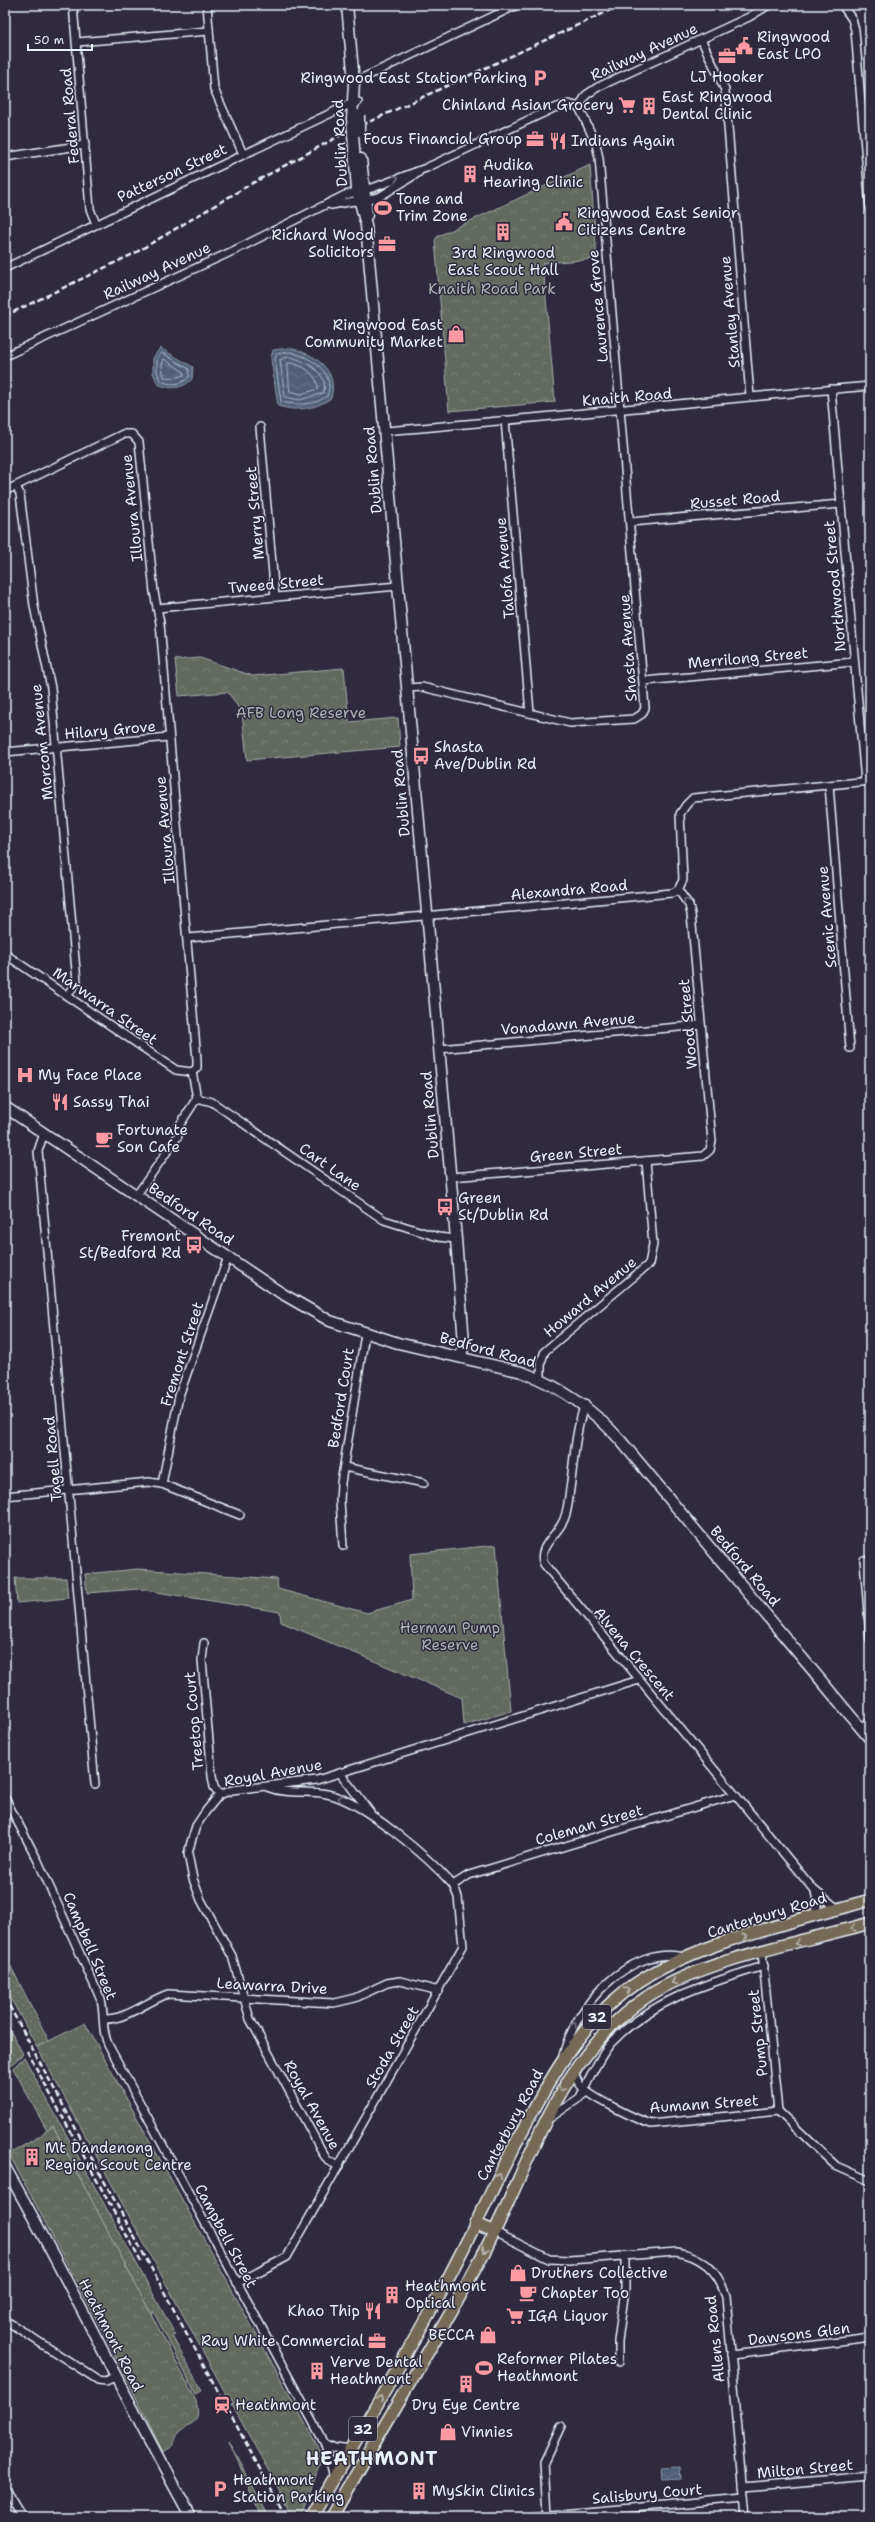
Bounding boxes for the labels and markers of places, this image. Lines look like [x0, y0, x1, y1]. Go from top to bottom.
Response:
place label: Ringwood East LPO [757, 27, 830, 64]
public building icon: Ringwood East LPO [734, 36, 754, 56]
office icon: LJ Hooker [717, 46, 737, 66]
place label: LJ Hooker [690, 67, 764, 87]
place label: Ringwood East Station Parking [300, 68, 527, 88]
parking icon: Ringwood East Station Parking [530, 68, 550, 88]
place label: East Ringwood Dental Clinic [662, 87, 773, 124]
place label: Chinland Asian Grocery [442, 95, 614, 115]
supermarket icon: Chinland Asian Grocery [617, 95, 637, 115]
building icon: East Ringwood Dental Clinic [639, 96, 659, 116]
place label: Focus Financial Group [363, 129, 522, 149]
office icon: Focus Financial Group [525, 129, 545, 149]
restaurant icon: Indians Again [548, 131, 568, 151]
place label: Indians Again [571, 131, 675, 151]
place label: Audika Hearing Clinic [483, 155, 583, 192]
building icon: Audika Hearing Clinic [460, 164, 480, 184]
place label: Tone and Trim Zone [396, 189, 468, 226]
sports icon: Tone and Trim Zone [373, 198, 393, 218]
place label: Ringwood East Senior Citizens Centre [577, 203, 738, 240]
public building icon: Ringwood East Senior Citizens Centre [554, 212, 574, 232]
building icon: 3rd Ringwood East Scout Hall [493, 222, 513, 242]
place label: Richard Wood Solicitors [271, 225, 374, 262]
office icon: Richard Wood Solicitors [377, 234, 397, 254]
place label: 3rd Ringwood East Scout Hall [448, 243, 559, 280]
place label: Ringwood East Community Market [305, 315, 443, 352]
shop icon: Ringwood East Community Market [446, 324, 466, 344]
place label: Shasta Ave/Dublin Rd [434, 737, 537, 774]
bus stop icon: Shasta Ave/Dublin Rd [411, 746, 431, 766]
hospital icon: My Face Place [15, 1065, 35, 1085]
place label: My Face Place [38, 1065, 142, 1085]
restaurant icon: Sassy Thai [50, 1092, 70, 1112]
place label: Sassy Thai [73, 1092, 150, 1112]
place label: Fortunate Son Cafe [117, 1120, 188, 1157]
cafe icon: Fortunate Son Cafe [94, 1129, 114, 1149]
place label: Green St/Dublin Rd [458, 1188, 549, 1225]
bus stop icon: Green St/Dublin Rd [435, 1197, 455, 1217]
place label: Fremont St/Bedford Rd [79, 1226, 181, 1263]
bus stop icon: Fremont St/Bedford Rd [184, 1235, 204, 1255]
place label: Mt Dandenong Region Scout Centre [45, 2138, 192, 2175]
building icon: Mt Dandenong Region Scout Centre [22, 2147, 42, 2167]
shop icon: Druthers Collective [508, 2263, 528, 2283]
place label: Druthers Collective [531, 2263, 668, 2283]
place label: Heathmont Optical [405, 2276, 486, 2313]
cafe icon: Chapter Too [518, 2283, 538, 2303]
place label: Chapter Too [541, 2283, 629, 2303]
building icon: Heathmont Optical [382, 2285, 402, 2305]
place label: Khao Thip [288, 2301, 360, 2321]
restaurant icon: Khao Thip [363, 2301, 383, 2321]
supermarket icon: IGA Liquor [505, 2306, 525, 2326]
place label: IGA Liquor [528, 2306, 608, 2326]
place label: BECCA [429, 2325, 475, 2345]
shop icon: BECCA [478, 2325, 498, 2345]
place label: Ray White Commercial [201, 2331, 364, 2351]
office icon: Ray White Commercial [367, 2331, 387, 2351]
place label: Reformer Pilates Heathmont [497, 2349, 617, 2386]
place label: Verve Dental Heathmont [330, 2352, 423, 2389]
sports icon: Reformer Pilates Heathmont [474, 2358, 494, 2378]
building icon: Verve Dental Heathmont [307, 2361, 327, 2381]
building icon: Dry Eye Centre [456, 2374, 476, 2394]
station icon: Heathmont [212, 2395, 232, 2415]
place label: Heathmont [235, 2395, 316, 2415]
place label: Dry Eye Centre [412, 2395, 520, 2415]
shop icon: Vinnies [438, 2422, 458, 2442]
place label: Vinnies [461, 2422, 513, 2442]
place label: Heathmont Station Parking [233, 2470, 344, 2507]
parking icon: Heathmont Station Parking [210, 2479, 230, 2499]
building icon: MySkin Clinics [409, 2481, 429, 2501]
place label: MySkin Clinics [432, 2481, 535, 2501]

